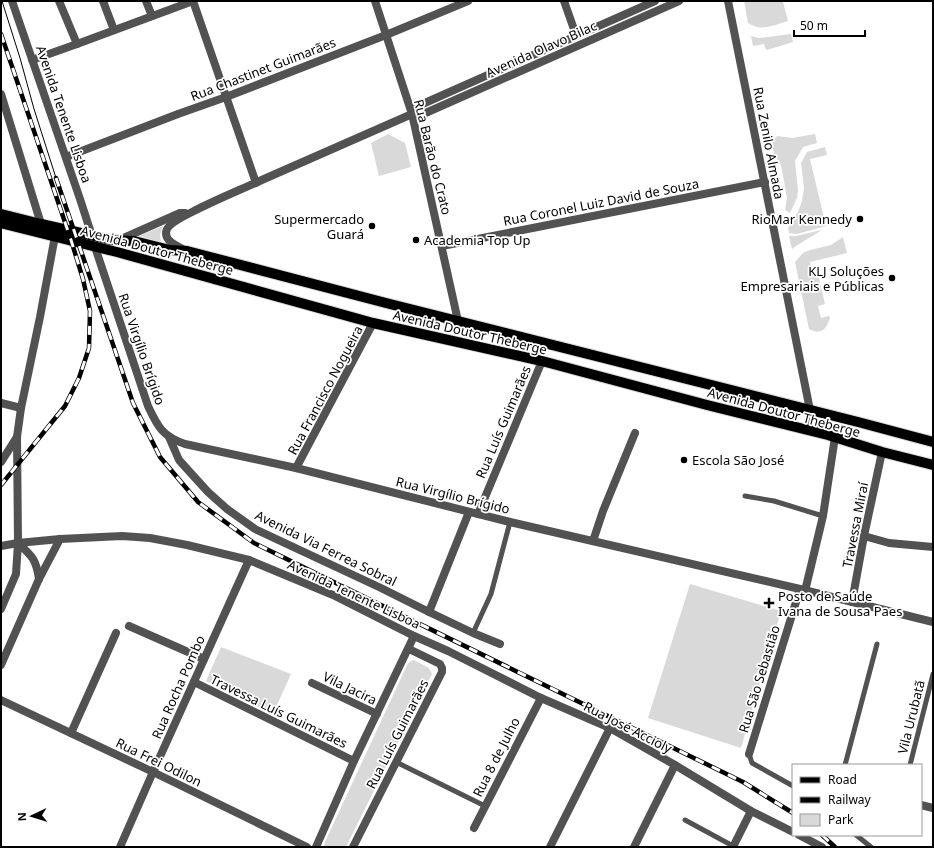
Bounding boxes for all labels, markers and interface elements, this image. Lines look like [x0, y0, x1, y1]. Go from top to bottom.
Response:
scale bar [794, 12, 865, 38]
street label: Avenida Olavo Bilac [483, 16, 599, 82]
text: 50 m [800, 17, 828, 34]
street label: Rua Chastinet Guimarães [188, 33, 338, 105]
street label: Avenida Tenente Lisboa [32, 43, 96, 185]
street label: Rua Zenilo Almada [749, 85, 789, 201]
street label: Rua Barão do Crato [410, 97, 456, 217]
street label: Rua Coronel Luiz David de Souza [502, 174, 700, 230]
place label: Supermercado Guará [274, 210, 364, 243]
place label: RioMar Kennedy [751, 210, 852, 228]
marker: RioMar Kennedy [855, 214, 865, 224]
street label: Avenida Doutor Theberge [79, 221, 235, 279]
marker: Supermercado Guará [367, 221, 377, 231]
place label: Academia Top Up [424, 231, 530, 249]
marker: Academia Top Up [411, 235, 421, 245]
place label: KLJ Soluções Empresariais e Públicas [741, 262, 884, 295]
marker: KLJ Soluções Empresariais e Públicas [887, 273, 897, 283]
street label: Rua Virgílio Brígido [114, 291, 170, 407]
street label: Avenida Doutor Theberge [391, 306, 549, 358]
street label: Rua Francisco Nogueira [283, 322, 367, 458]
street label: Rua Luís Guimarães [471, 363, 535, 481]
street label: Avenida Doutor Theberge [706, 383, 862, 441]
place label: Escola São José [692, 451, 784, 469]
marker: Escola São José [679, 455, 689, 465]
street label: Rua Virgílio Brígido [394, 472, 512, 518]
street label: Travessa Miraí [838, 480, 872, 569]
street label: Avenida Via Ferrea Sobral [252, 506, 400, 590]
street label: Avenida Tenente Lisboa [285, 555, 423, 633]
place label: Posto de Saúde Ivana de Sousa Paes [778, 587, 902, 620]
marker: Posto de Saúde Ivana de Sousa Paes [763, 597, 775, 609]
street label: Rua São Sebastião [734, 623, 784, 735]
street label: Rua Rocha Pombo [147, 632, 209, 742]
street label: Vila Jacira [320, 667, 380, 709]
street label: Travessa Luís Guimarães [208, 670, 350, 752]
street label: Rua Luís Guimarães [362, 676, 432, 792]
street label: Vila Urubatã [893, 678, 929, 756]
street label: Rua José Accioly [581, 697, 676, 757]
street label: Rua 8 de Julho [468, 714, 524, 800]
street label: Rua Frei Odilon [113, 733, 205, 791]
legend [792, 764, 922, 836]
text: Road [828, 771, 857, 788]
text: Railway [828, 791, 872, 808]
north arrow [12, 796, 52, 836]
text: Park [828, 811, 854, 828]
text: N [14, 812, 29, 822]

